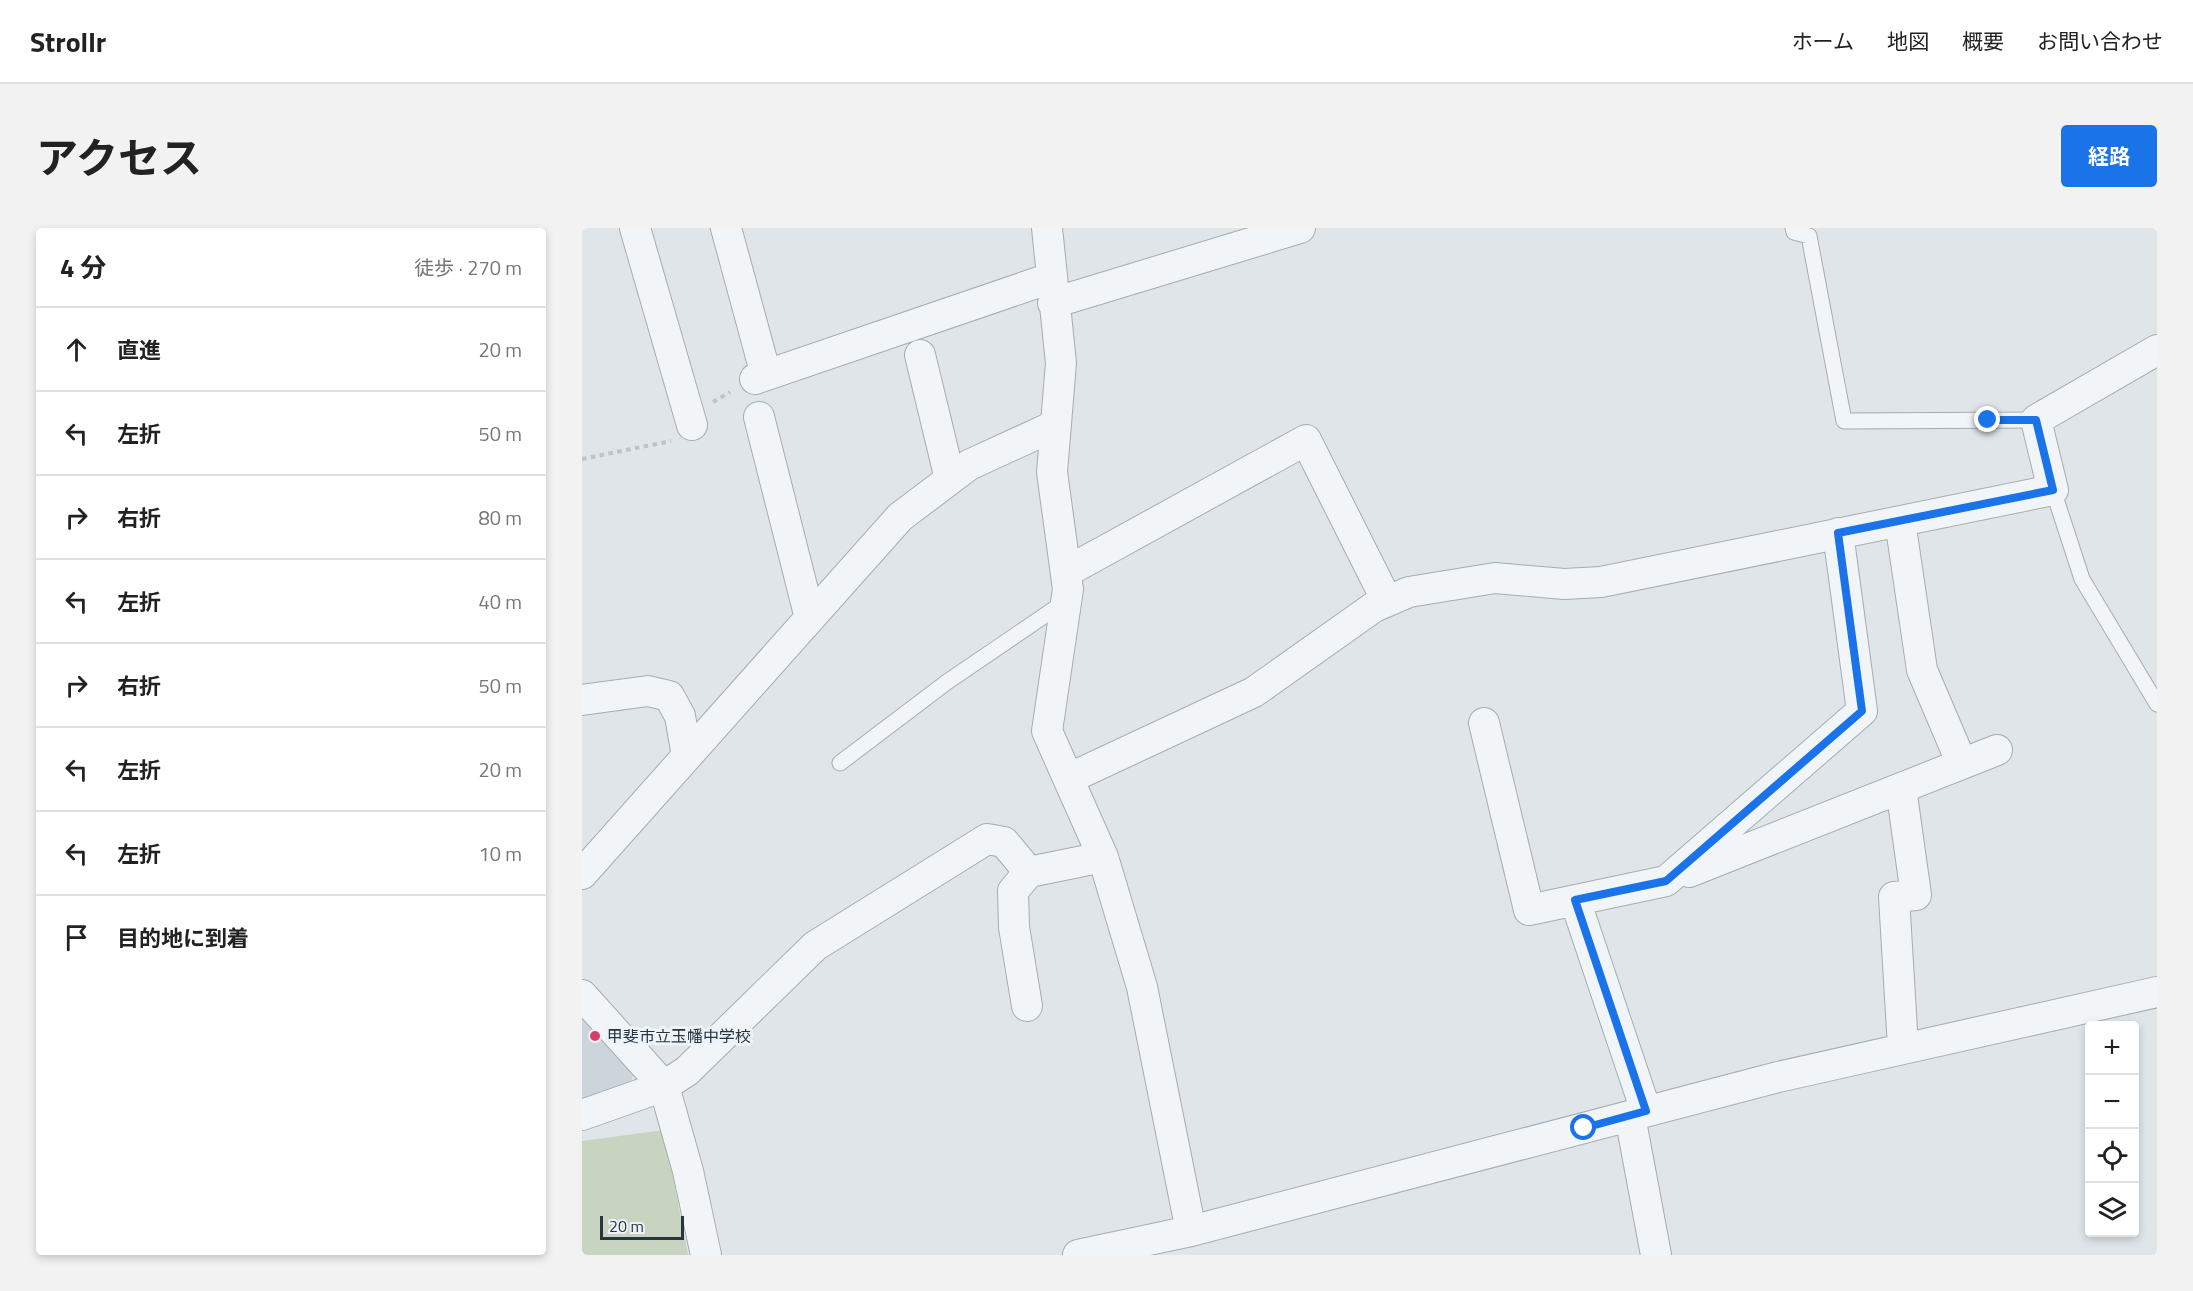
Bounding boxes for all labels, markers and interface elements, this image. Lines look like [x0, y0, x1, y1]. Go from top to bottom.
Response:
text: Strollr [30, 20, 106, 63]
text: ホーム [1792, 25, 1854, 57]
text: 地図 [1887, 25, 1929, 57]
text: 概要 [1962, 25, 2004, 57]
text: お問い合わせ [2037, 25, 2163, 57]
text: アクセス [36, 125, 202, 189]
button: 経路 [2061, 125, 2157, 187]
text: 4 分 [60, 248, 106, 287]
text: 徒歩 · 270 m [414, 252, 522, 283]
icon: ahead [60, 333, 93, 366]
text: 直進 [117, 333, 161, 367]
text: 20 m [478, 334, 522, 365]
route end [1974, 406, 2000, 432]
icon: left [60, 417, 93, 450]
text: 左折 [117, 417, 161, 451]
text: 50 m [478, 418, 522, 449]
icon: right [60, 501, 93, 534]
text: 右折 [117, 501, 161, 535]
text: 80 m [478, 502, 522, 533]
icon: left [60, 585, 93, 618]
text: 左折 [117, 585, 161, 619]
text: 40 m [478, 586, 522, 617]
icon: right [60, 669, 93, 702]
text: 右折 [117, 669, 161, 703]
text: 50 m [478, 670, 522, 701]
icon: left [60, 753, 93, 786]
text: 左折 [117, 753, 161, 787]
text: 20 m [478, 754, 522, 785]
icon: left [60, 837, 93, 870]
text: 左折 [117, 837, 161, 871]
text: 10 m [478, 838, 522, 869]
icon: arrive [60, 921, 93, 954]
text: 目的地に到着 [117, 921, 249, 955]
map controls [2085, 1021, 2139, 1237]
button: + [2085, 1021, 2139, 1075]
place label: 甲斐市立玉幡中学校 [607, 1024, 751, 1048]
marker: 甲斐市立玉幡中学校 [588, 1029, 602, 1043]
button: − [2085, 1075, 2139, 1129]
route start [1570, 1114, 1596, 1140]
button: locate [2085, 1129, 2139, 1183]
button: layers [2085, 1183, 2139, 1237]
scale bar [600, 1213, 684, 1240]
text: 20 m [609, 1214, 644, 1238]

